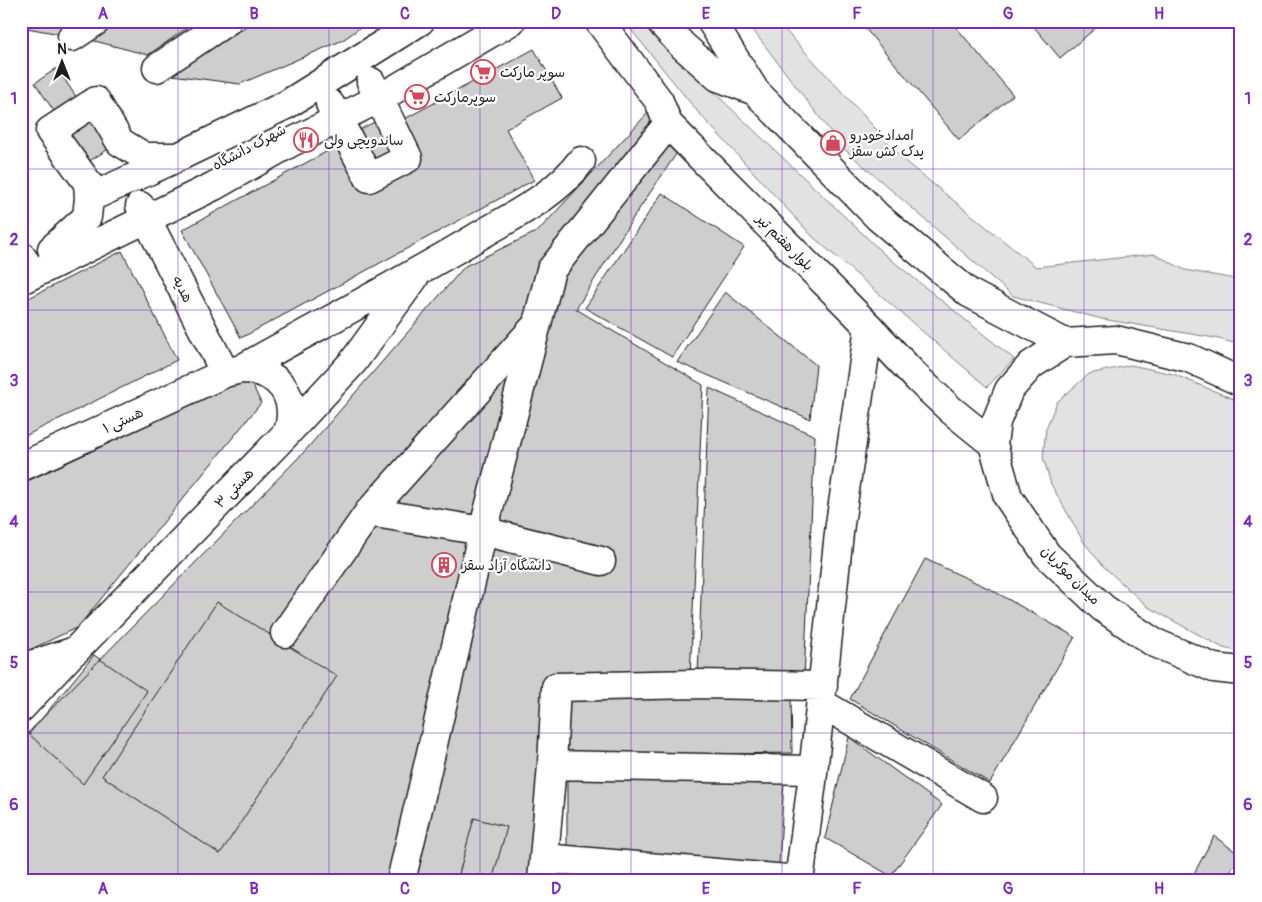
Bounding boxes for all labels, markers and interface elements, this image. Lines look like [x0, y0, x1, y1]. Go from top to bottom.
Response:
text: A [98, 4, 109, 24]
text: B [249, 4, 259, 24]
text: C [400, 4, 410, 24]
text: D [551, 4, 561, 24]
text: E [702, 4, 711, 24]
text: F [852, 4, 862, 24]
text: G [1003, 4, 1014, 24]
text: H [1154, 4, 1164, 24]
north arrow [38, 38, 88, 88]
text: N [57, 41, 67, 58]
supermarket icon: سوپر مارکت [470, 59, 496, 85]
place label: سوپر مارکت [500, 64, 565, 82]
supermarket icon: سوپرمارکت [404, 84, 430, 110]
text: 1 [11, 89, 17, 109]
place label: سوپرمارکت [434, 89, 496, 107]
text: 1 [1245, 89, 1251, 109]
street label: شهرک دانشگاه [209, 121, 289, 174]
restaurant icon: ساندویچی ولی [293, 127, 319, 153]
place label: امدادخودرو یدک کش سقز [849, 127, 924, 160]
shop icon: امدادخودرو یدک کش سقز [820, 130, 846, 156]
place label: ساندویچی ولی [324, 132, 404, 150]
street label: بلوار هفتم تیر [750, 210, 817, 276]
text: 2 [10, 230, 19, 250]
text: 2 [1244, 230, 1253, 250]
street label: هدیه [169, 273, 196, 305]
text: 3 [10, 371, 19, 391]
text: 3 [1244, 371, 1253, 391]
street label: هستی ۱ [100, 404, 146, 437]
street label: هستی ۳ [211, 465, 257, 512]
text: 4 [9, 512, 19, 532]
text: 4 [1243, 512, 1253, 532]
street label: میدان موکریان [1038, 542, 1104, 608]
building icon: دانشگاه آزاد سقز [431, 552, 457, 578]
place label: دانشگاه آزاد سقز [461, 557, 552, 574]
text: 5 [10, 653, 19, 673]
text: 5 [1244, 653, 1253, 673]
text: 6 [9, 795, 19, 815]
text: 6 [1243, 795, 1253, 815]
text: A [98, 879, 109, 899]
text: B [249, 879, 259, 899]
text: C [400, 879, 410, 899]
text: D [551, 879, 561, 899]
text: E [702, 879, 711, 899]
text: F [852, 879, 862, 899]
text: G [1003, 879, 1014, 899]
text: H [1154, 879, 1164, 899]

